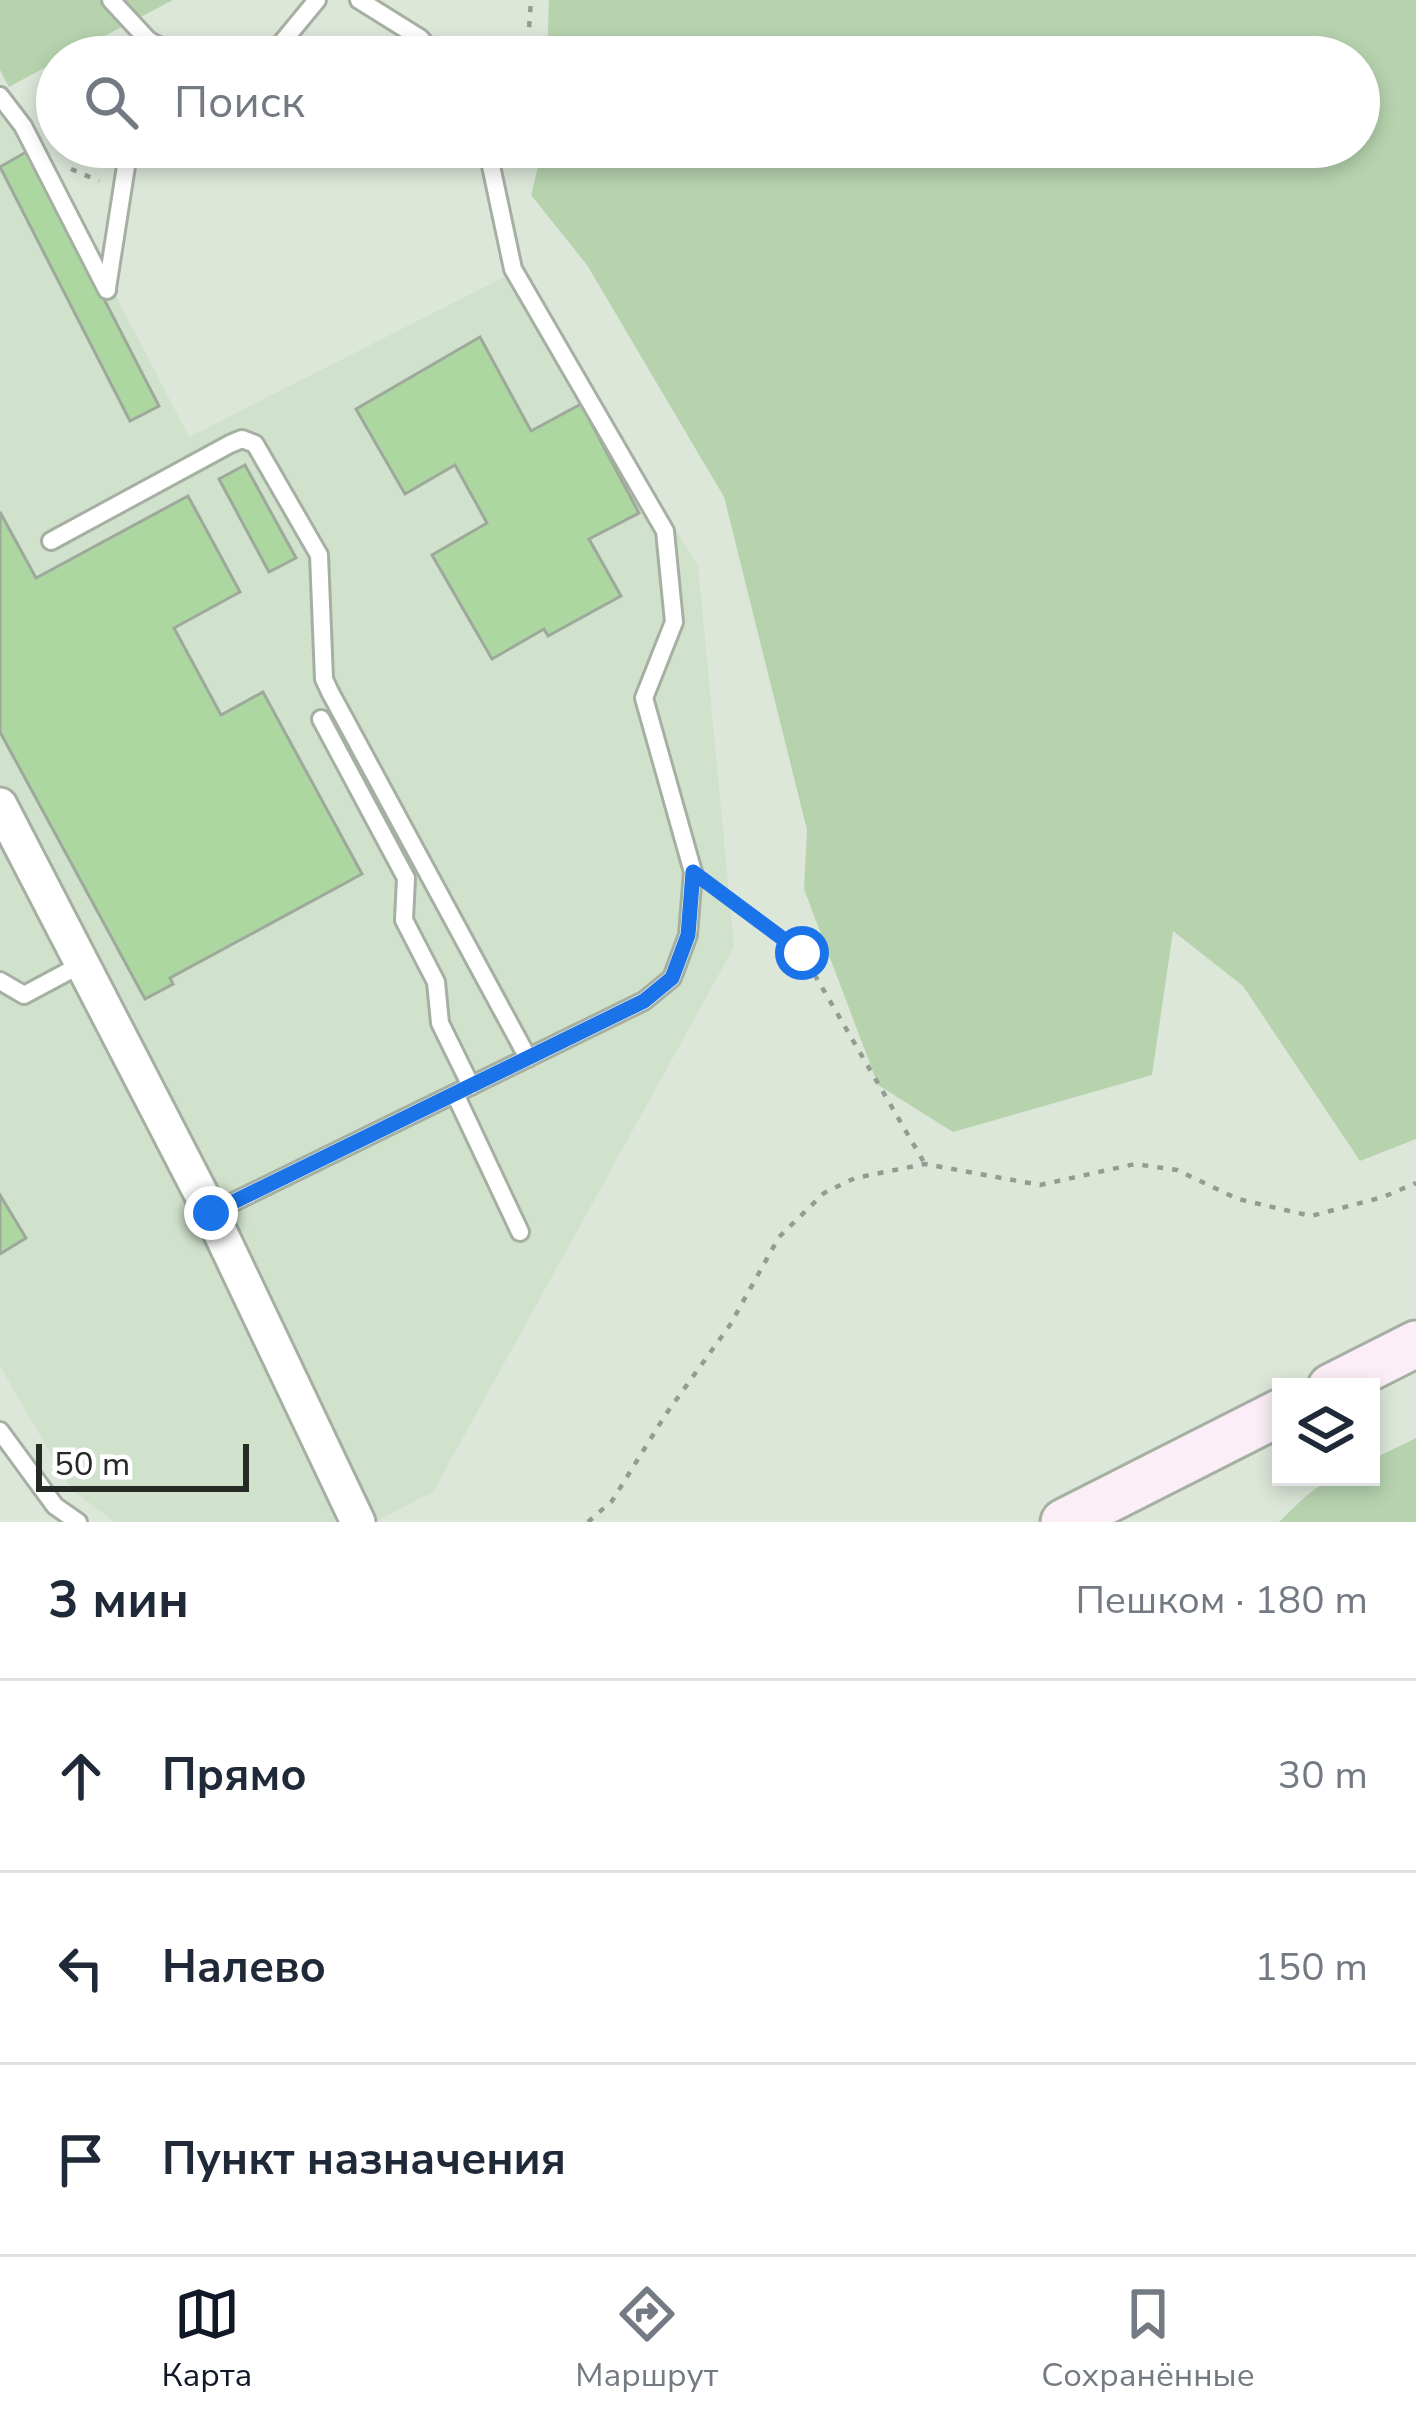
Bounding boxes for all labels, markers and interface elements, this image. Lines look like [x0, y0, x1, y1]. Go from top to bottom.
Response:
search box [36, 36, 1380, 168]
icon: search [78, 69, 144, 135]
text: Поиск [174, 72, 305, 133]
route start [775, 926, 829, 980]
route end [184, 1186, 238, 1240]
map controls [1272, 1378, 1380, 1486]
button: layers [1272, 1378, 1380, 1486]
scale bar [36, 1438, 249, 1491]
text: 50 m [54, 1442, 130, 1487]
text: 3 мин [48, 1565, 189, 1635]
text: Пешком · 180 m [1075, 1574, 1368, 1627]
icon: ahead [48, 1743, 114, 1809]
text: Прямо [162, 1745, 307, 1806]
text: 30 m [1278, 1749, 1368, 1802]
icon: left [48, 1935, 114, 2001]
text: Налево [162, 1937, 326, 1998]
text: 150 m [1254, 1941, 1368, 1994]
icon: arrive [48, 2127, 114, 2193]
text: Пункт назначения [162, 2129, 566, 2190]
tab: Карта [161, 2281, 252, 2398]
tab: Маршрут [575, 2281, 719, 2398]
tab: Сохранённые [1041, 2281, 1255, 2398]

